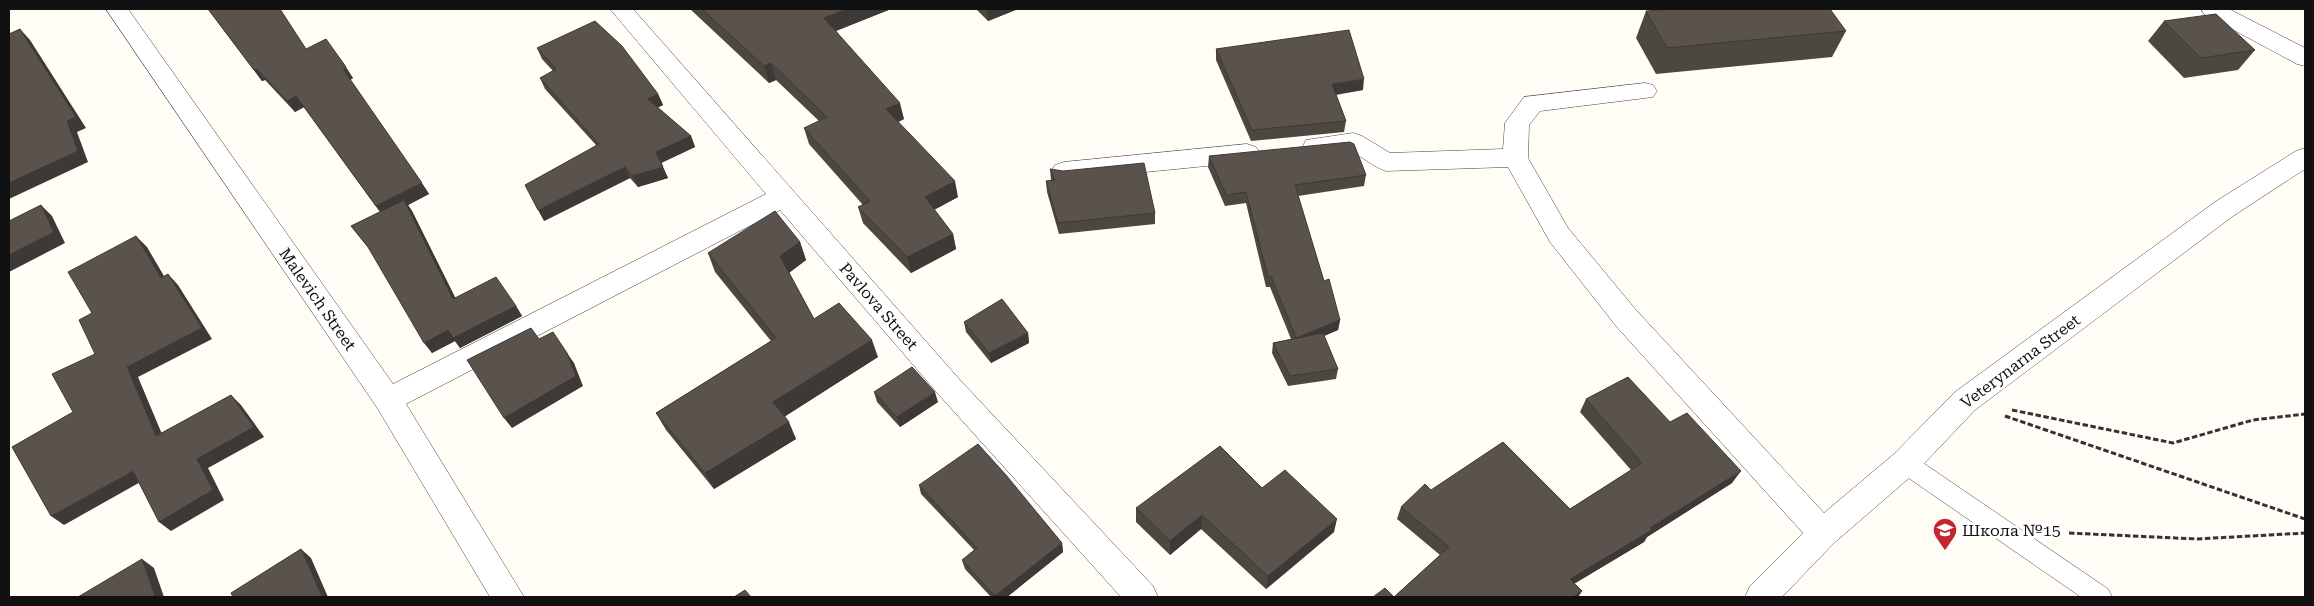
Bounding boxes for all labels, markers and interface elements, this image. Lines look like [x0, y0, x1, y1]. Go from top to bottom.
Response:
street label: Malevich Street [275, 244, 360, 354]
street label: Pavlova Street [836, 259, 922, 354]
street label: Veterynarna Street [1957, 310, 2084, 412]
school or university icon: Школа №15 [1932, 517, 1958, 551]
place label: Школа №15 [1962, 521, 2061, 540]

